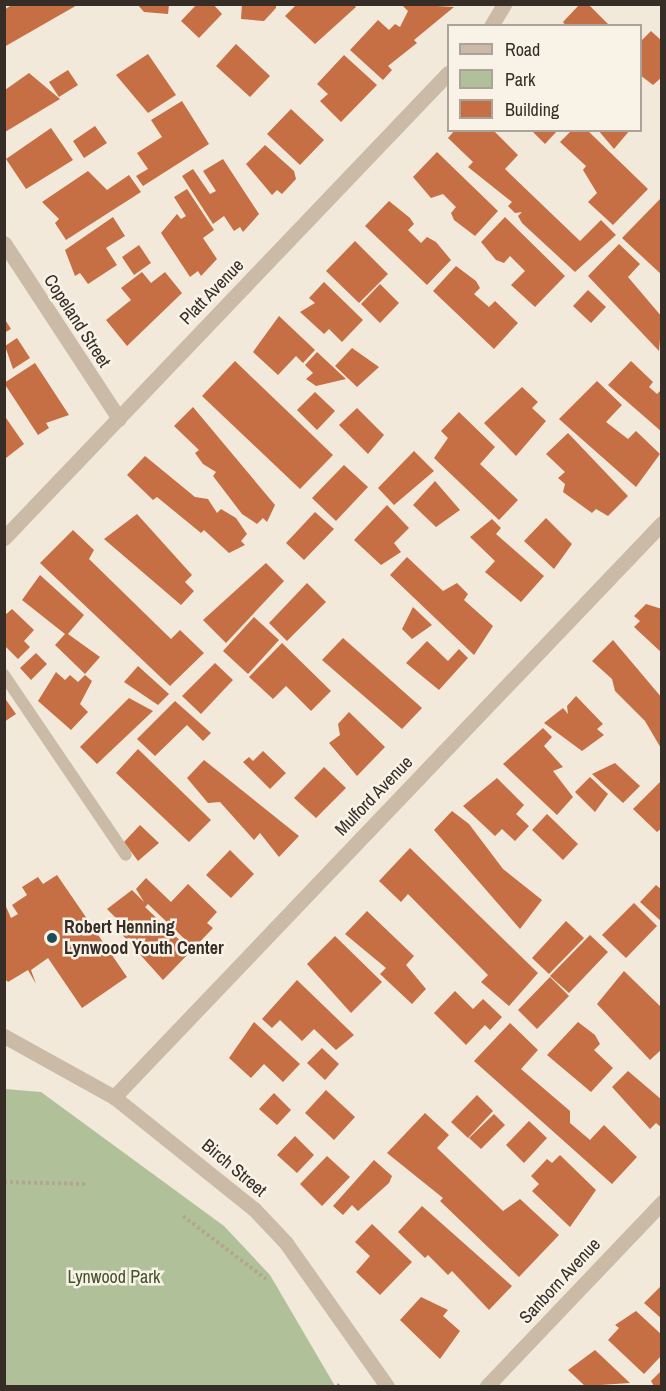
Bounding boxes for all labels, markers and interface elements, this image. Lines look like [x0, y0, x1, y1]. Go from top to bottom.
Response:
legend [447, 24, 642, 132]
text: Road [505, 37, 540, 62]
text: Park [505, 67, 535, 92]
text: Building [505, 97, 559, 122]
street label: Platt Avenue [175, 254, 249, 330]
street label: Copeland Street [39, 270, 115, 372]
street label: Mulford Avenue [330, 751, 418, 841]
place label: Robert Henning Lynwood Youth Center [64, 917, 224, 960]
marker: Robert Henning Lynwood Youth Center [45, 931, 59, 945]
street label: Birch Street [197, 1135, 271, 1201]
street label: Sanborn Avenue [515, 1234, 605, 1328]
park label: Lynwood Park [68, 1266, 160, 1288]

